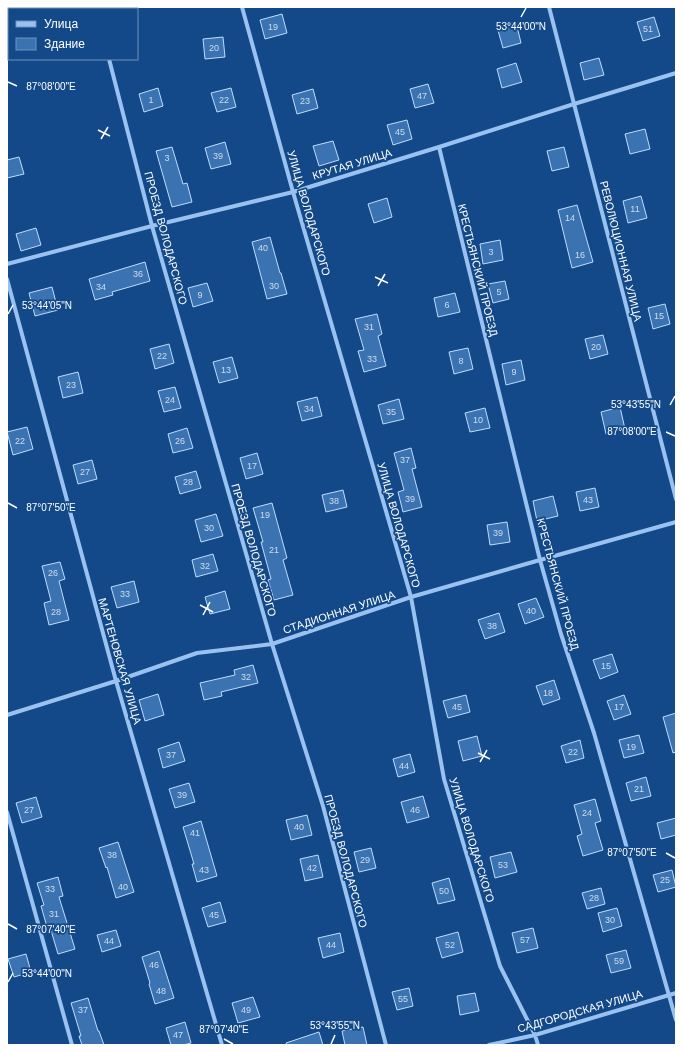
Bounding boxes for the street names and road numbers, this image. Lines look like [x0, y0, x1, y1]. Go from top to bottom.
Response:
street label: КРУТАЯ УЛИЦА [311, 146, 394, 182]
street label: УЛИЦА ВОЛОДАРСКОГО [285, 149, 333, 278]
street label: ПРОЕЗД ВОЛОДАРСКОГО [142, 170, 190, 306]
street label: РЕВОЛЮЦИОННАЯ УЛИЦА [598, 179, 644, 323]
street label: КРЕСТЬЯНСКИЙ ПРОЕЗД [456, 203, 500, 338]
street label: УЛИЦА ВОЛОДАРСКОГО [375, 461, 423, 590]
street label: ПРОЕЗД ВОЛОДАРСКОГО [229, 482, 279, 618]
street label: КРЕСТЬЯНСКИЙ ПРОЕЗД [535, 517, 582, 652]
street label: СТАДИОННАЯ УЛИЦА [282, 588, 397, 636]
street label: МАРТЕНОВСКАЯ УЛИЦА [96, 596, 144, 726]
street label: УЛИЦА ВОЛОДАРСКОГО [447, 776, 497, 904]
street label: ПРОЕЗД ВОЛОДАРСКОГО [322, 793, 370, 929]
street label: САДГОРОДСКАЯ УЛИЦА [516, 987, 645, 1035]

